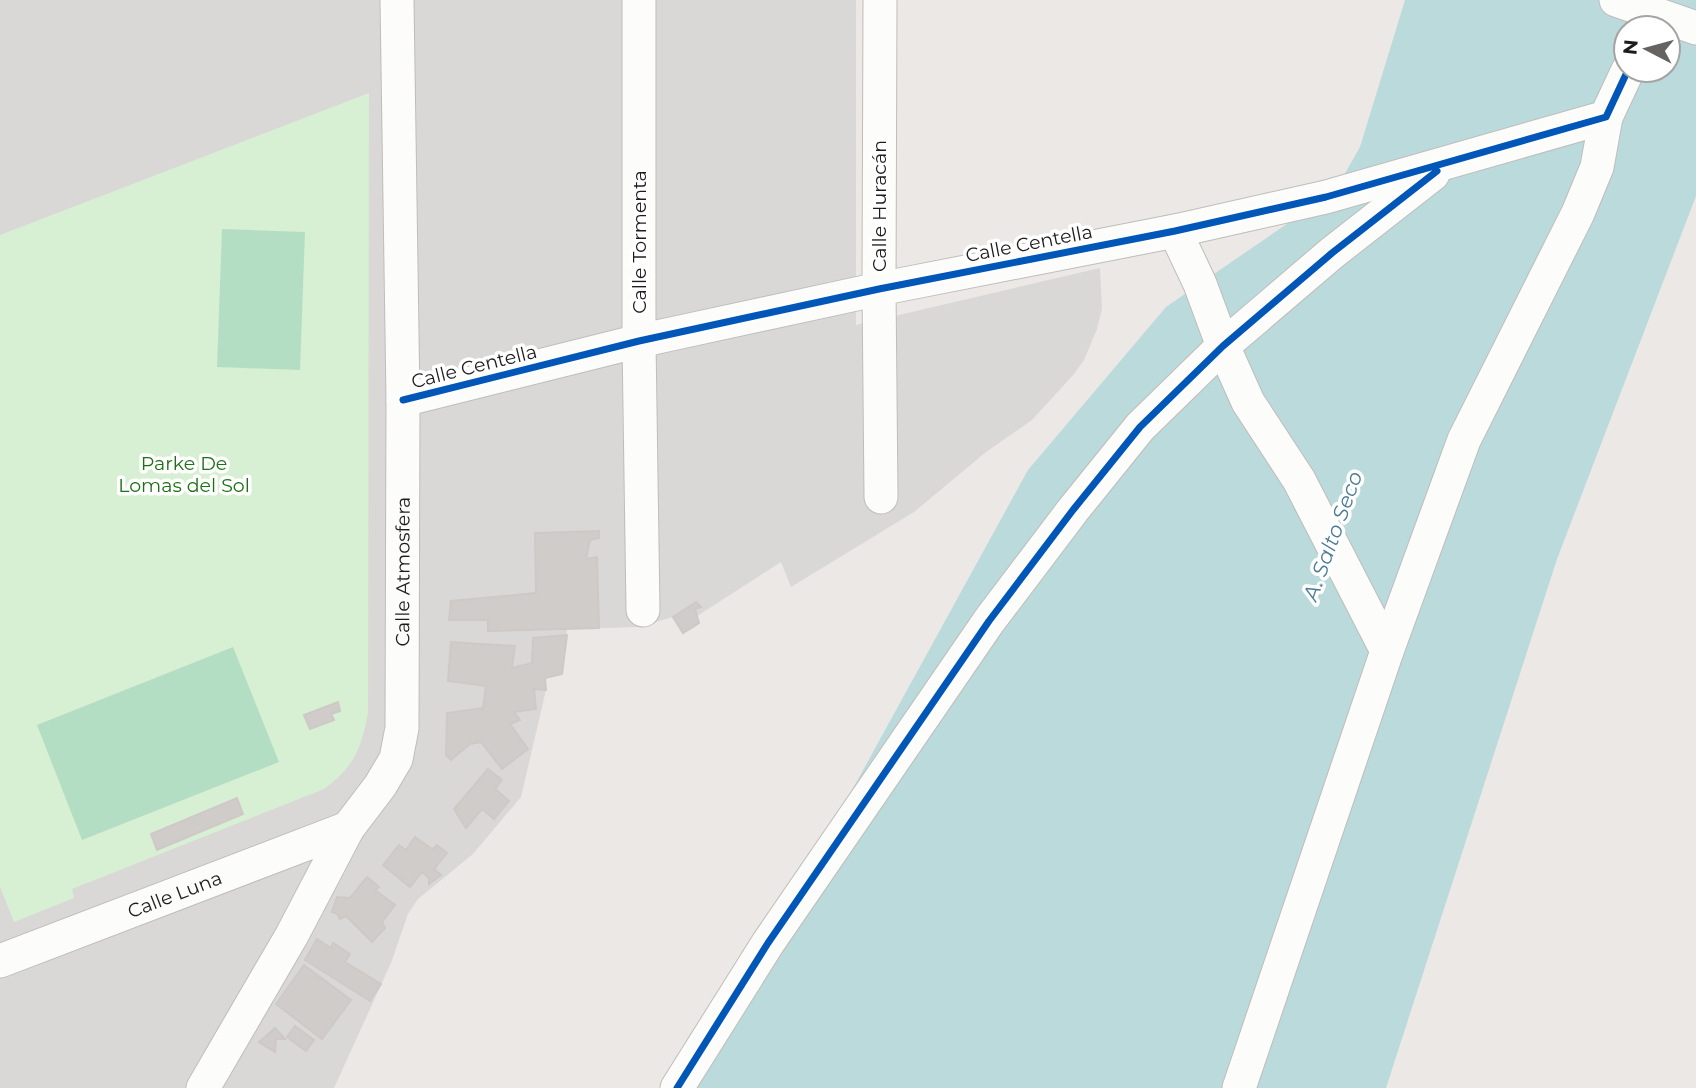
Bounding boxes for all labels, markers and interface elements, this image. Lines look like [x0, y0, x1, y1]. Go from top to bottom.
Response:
north arrow [1612, 14, 1682, 84]
text: N [1618, 38, 1643, 56]
street label: Calle Huracán [868, 140, 891, 272]
street label: Calle Tormenta [628, 170, 651, 314]
street label: Calle Centella [964, 220, 1095, 267]
street label: Calle Centella [409, 340, 539, 393]
park label: Parke De Lomas del Sol [118, 452, 250, 497]
water label: A. Salto Seco [1297, 468, 1367, 606]
street label: Calle Atmosfera [391, 497, 415, 646]
street label: Calle Luna [124, 866, 225, 923]

